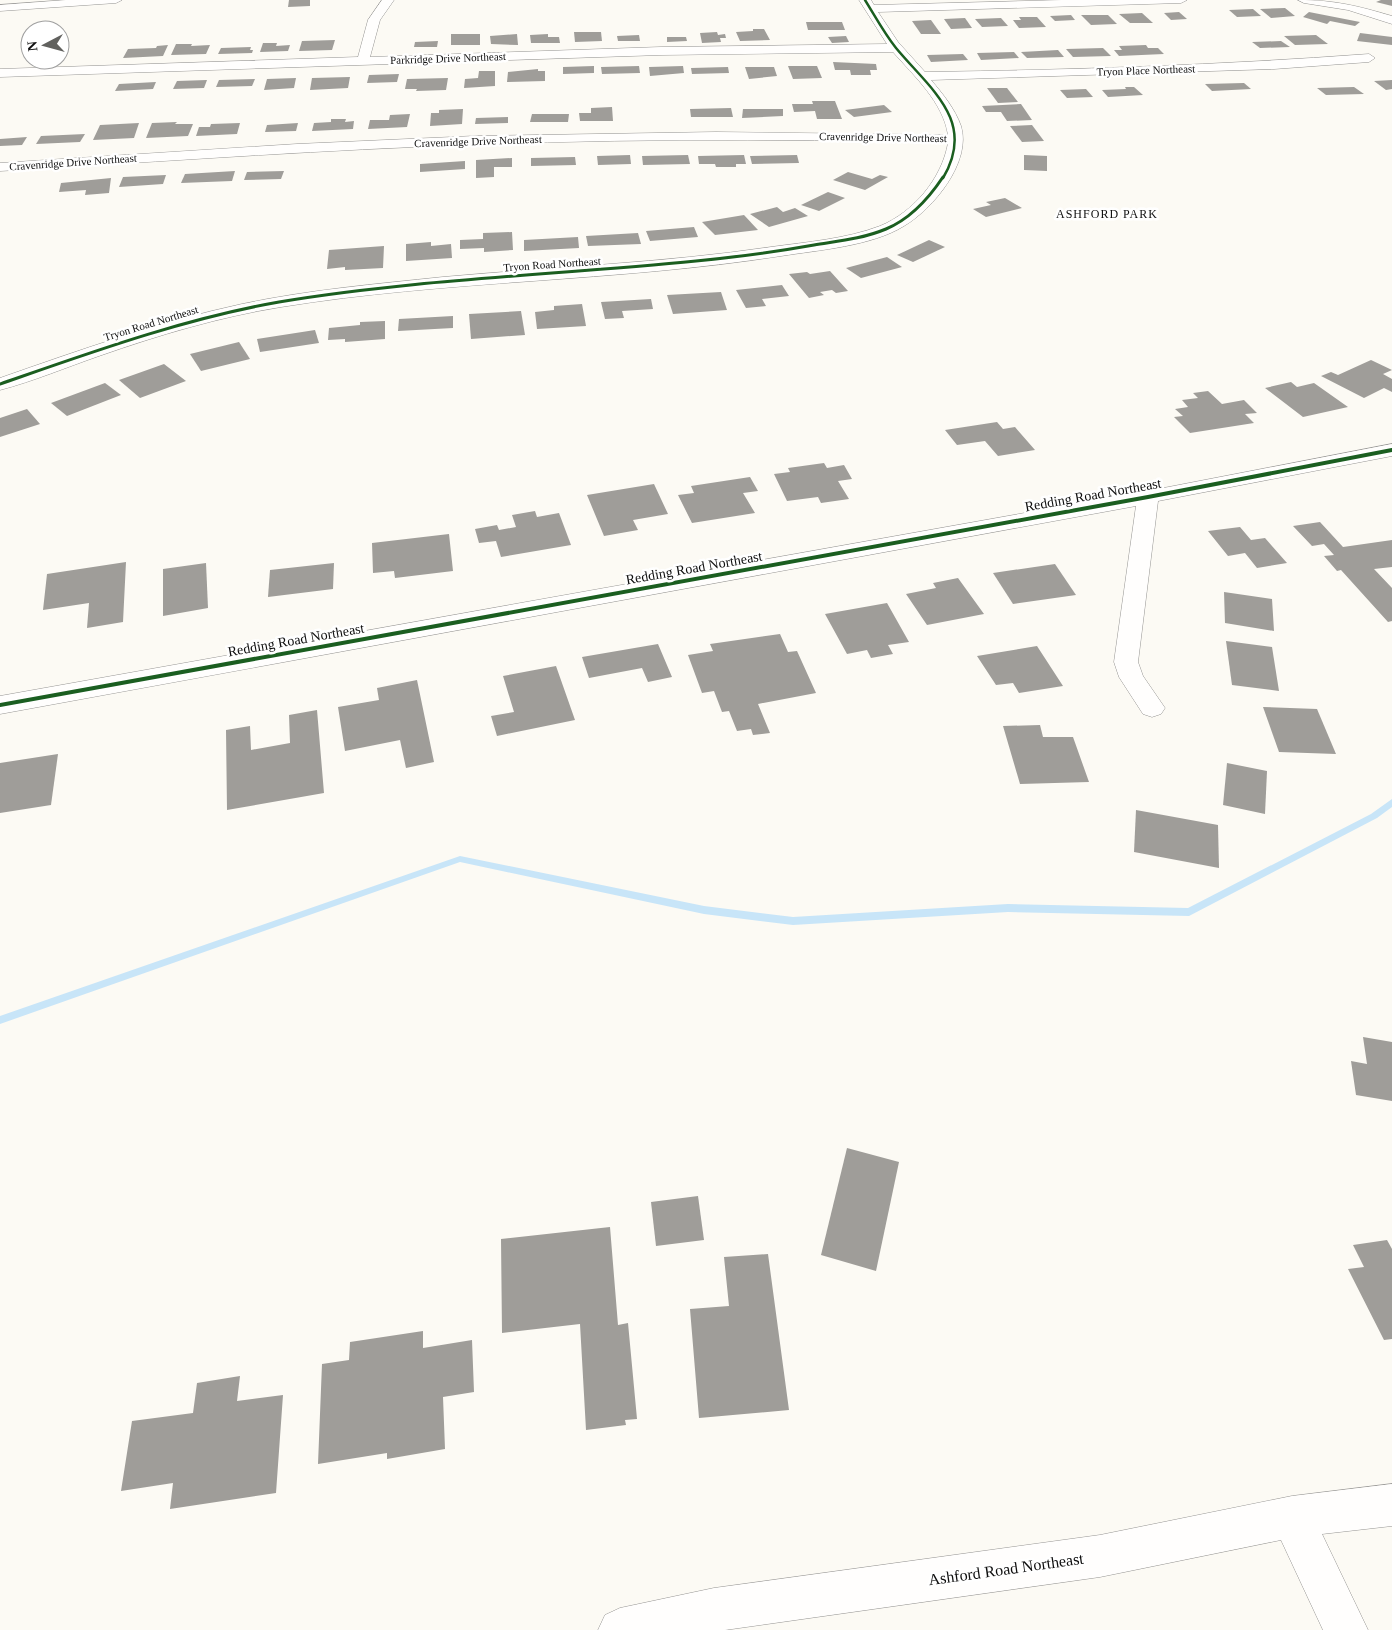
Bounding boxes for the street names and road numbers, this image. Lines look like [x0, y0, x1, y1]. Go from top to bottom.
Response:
street label: Parkridge Drive Northeast [390, 50, 506, 66]
street label: Tryon Place Northeast [1097, 62, 1195, 78]
street label: Cravenridge Drive Northeast [819, 130, 947, 144]
street label: Cravenridge Drive Northeast [414, 133, 542, 149]
street label: Cravenridge Drive Northeast [9, 152, 137, 172]
street label: Tryon Road Northeast [503, 255, 601, 273]
street label: Tryon Road Northeast [102, 303, 200, 343]
street label: Redding Road Northeast [1024, 476, 1163, 514]
street label: Redding Road Northeast [625, 549, 764, 587]
street label: Redding Road Northeast [227, 621, 366, 659]
street label: Ashford Road Northeast [927, 1550, 1085, 1588]

